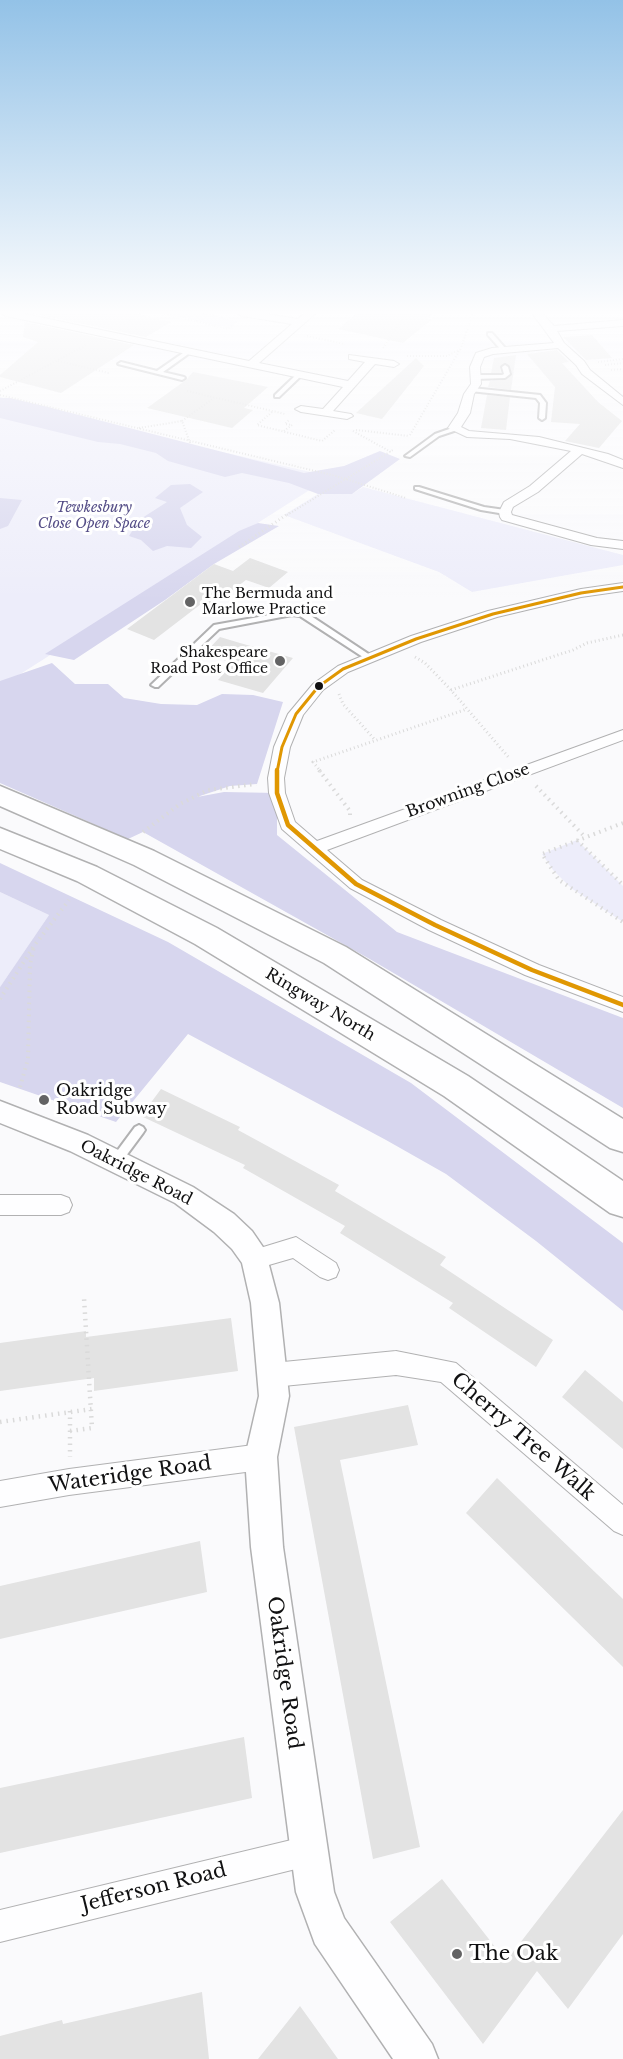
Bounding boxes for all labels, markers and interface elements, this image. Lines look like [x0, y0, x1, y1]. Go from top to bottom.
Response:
park label: Tewkesbury Close Open Space [38, 500, 150, 532]
place label: The Bermuda and Marlowe Practice [202, 586, 333, 618]
marker: The Bermuda and Marlowe Practice [183, 595, 197, 609]
place label: Shakespeare Road Post Office [150, 645, 268, 678]
marker: Shakespeare Road Post Office [273, 654, 287, 668]
unlabelled marker [313, 680, 325, 692]
street label: Browning Close [404, 760, 532, 822]
street label: Ringway North [262, 965, 378, 1045]
place label: Oakridge Road Subway [56, 1081, 167, 1119]
marker: Oakridge Road Subway [37, 1093, 51, 1107]
street label: Oakridge Road [77, 1136, 195, 1210]
street label: Cherry Tree Walk [446, 1368, 600, 1506]
street label: Wateridge Road [47, 1452, 213, 1498]
street label: Oakridge Road [261, 1595, 307, 1751]
street label: Jefferson Road [79, 1858, 229, 1918]
place label: The Oak [469, 1942, 558, 1966]
marker: The Oak [450, 1947, 464, 1961]

